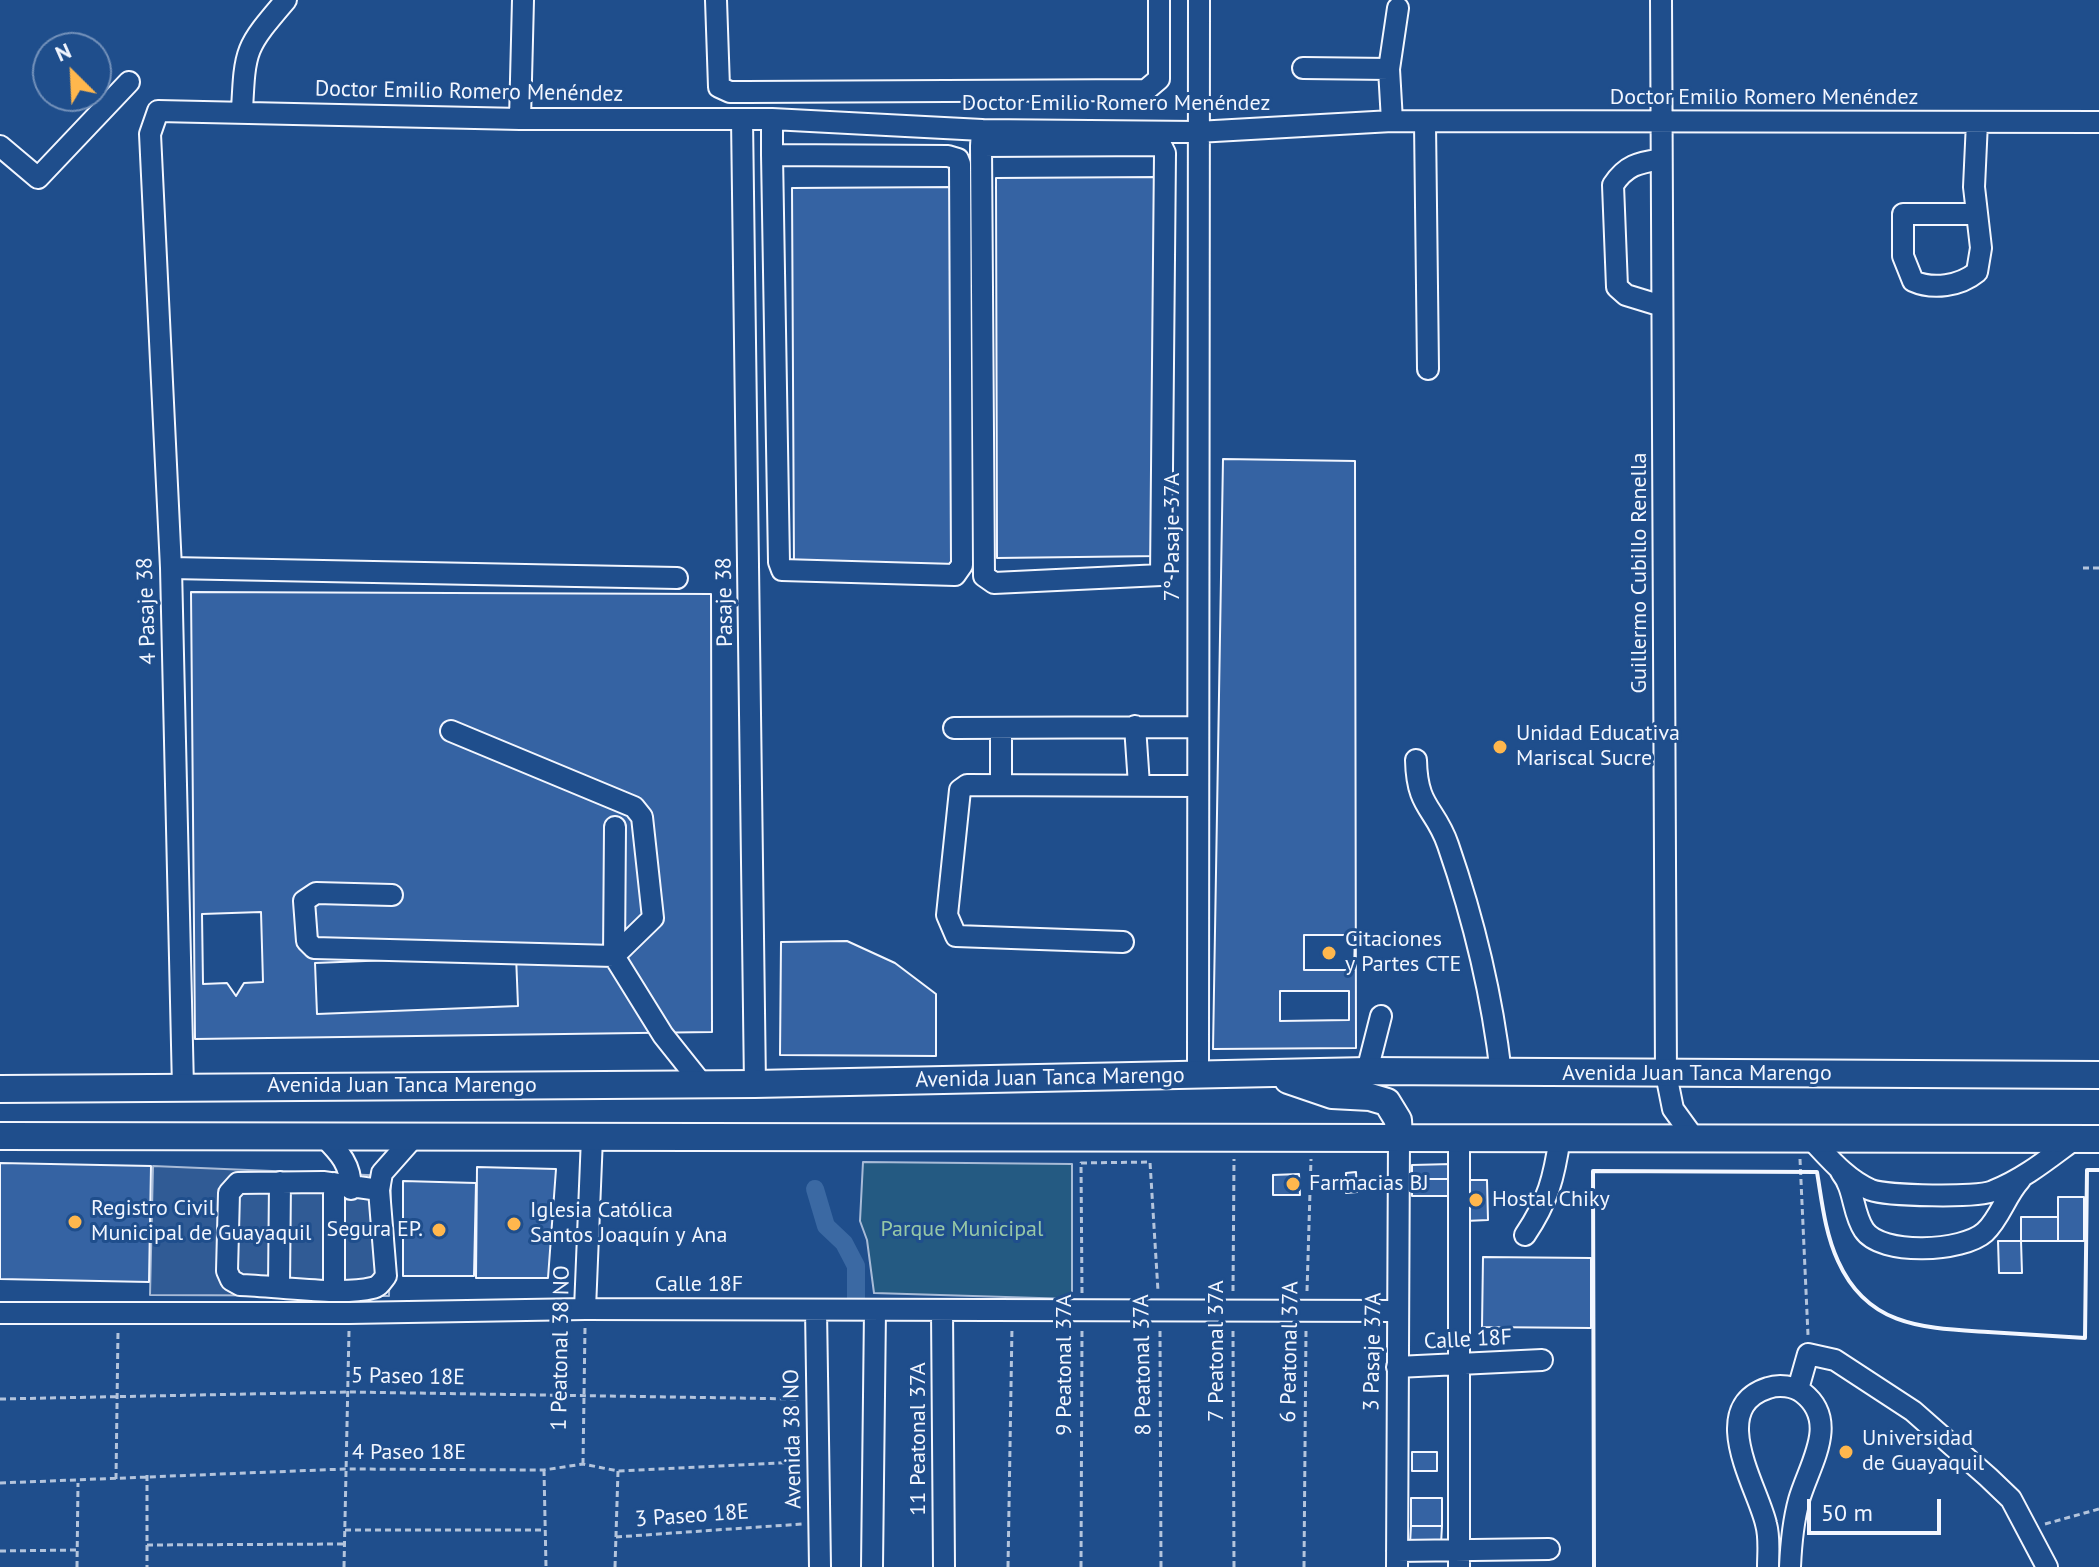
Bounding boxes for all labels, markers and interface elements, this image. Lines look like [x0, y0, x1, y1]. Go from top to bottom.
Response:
north arrow [32, 32, 112, 112]
text: N [51, 36, 75, 68]
street label: Doctor Emilio Romero Menéndez [315, 76, 623, 108]
street label: Doctor Emilio Romero Menéndez [1610, 85, 1918, 111]
street label: Doctor Emilio Romero Menéndez [962, 91, 1270, 117]
street label: Guillermo Cubillo Renella [1627, 453, 1653, 693]
street label: 7° Pasaje 37A [1160, 473, 1186, 601]
street label: 4 Pasaje 38 [132, 557, 162, 665]
street label: Pasaje 38 [711, 557, 739, 647]
place label: Unidad Educativa Mariscal Sucre [1516, 721, 1680, 772]
marker: Unidad Educativa Mariscal Sucre [1491, 738, 1509, 756]
place label: Citaciones y Partes CTE [1345, 927, 1461, 978]
marker: Citaciones y Partes CTE [1320, 944, 1338, 962]
street label: Avenida Juan Tanca Marengo [1562, 1061, 1832, 1087]
street label: Avenida Juan Tanca Marengo [915, 1062, 1185, 1094]
street label: Avenida Juan Tanca Marengo [267, 1073, 537, 1099]
place label: Farmacias BJ [1309, 1171, 1429, 1197]
marker: Farmacias BJ [1284, 1175, 1302, 1193]
place label: Hostal Chiky [1492, 1187, 1610, 1213]
marker: Hostal Chiky [1467, 1191, 1485, 1209]
place label: Registro Civil Municipal de Guayaquil [91, 1196, 311, 1248]
place label: Iglesia Católica Santos Joaquín y Ana [530, 1198, 727, 1250]
marker: Registro Civil Municipal de Guayaquil [66, 1213, 84, 1231]
marker: Iglesia Católica Santos Joaquín y Ana [505, 1215, 523, 1233]
place label: Segura EP. [327, 1217, 423, 1243]
park label: Parque Municipal [881, 1217, 1043, 1243]
marker: Segura EP. [430, 1221, 448, 1239]
street label: 1 Peatonal 38 NO [546, 1265, 576, 1431]
street label: Calle 18F [655, 1272, 743, 1298]
street label: 7 Peatonal 37A [1204, 1280, 1230, 1422]
street label: 6 Peatonal 37A [1276, 1281, 1304, 1423]
street label: 3 Pasaje 37A [1359, 1292, 1387, 1412]
street label: 9 Peatonal 37A [1052, 1294, 1078, 1436]
street label: 8 Peatonal 37A [1129, 1294, 1157, 1436]
street label: Calle 18F [1423, 1325, 1513, 1355]
street label: 11 Peatonal 37A [906, 1362, 932, 1516]
street label: 5 Paseo 18E [351, 1363, 465, 1391]
street label: Avenida 38 NO [779, 1369, 807, 1509]
place label: Universidad de Guayaquil [1862, 1426, 1984, 1478]
street label: 4 Paseo 18E [352, 1440, 466, 1466]
marker: Universidad de Guayaquil [1837, 1443, 1855, 1461]
scale bar [1811, 1483, 1945, 1533]
text: 50 m [1821, 1497, 1873, 1528]
street label: 3 Paseo 18E [634, 1499, 750, 1533]

